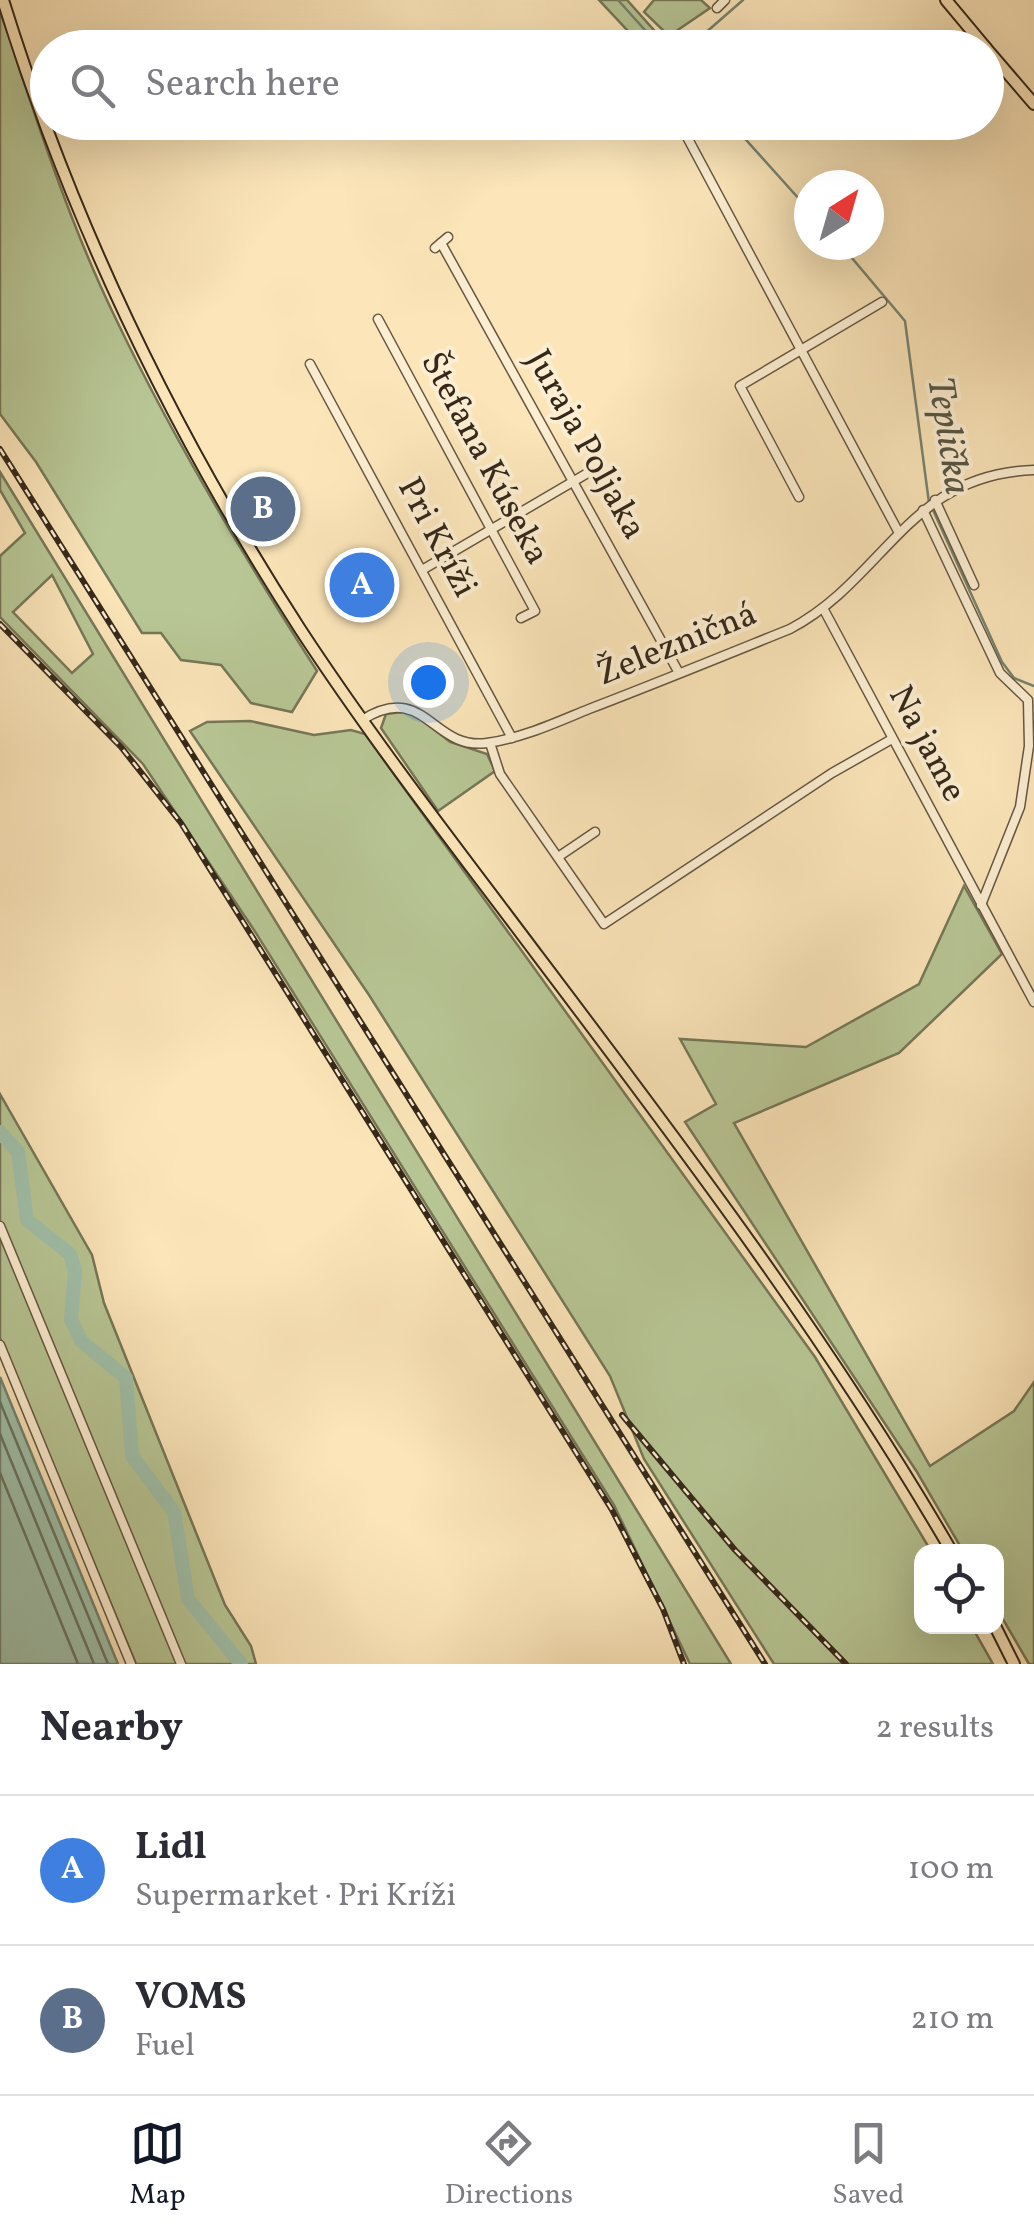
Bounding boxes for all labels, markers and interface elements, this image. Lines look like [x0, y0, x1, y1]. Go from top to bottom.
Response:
search box [30, 30, 1004, 140]
icon: search [65, 58, 120, 113]
text: Search here [145, 59, 340, 112]
north arrow [794, 170, 884, 260]
street label: Juraja Poljaka [513, 342, 657, 548]
street label: Štefana Kúseka [408, 344, 560, 574]
water label: Teplička [912, 373, 982, 499]
street label: Pri Kríži [384, 470, 488, 606]
pin: B [230, 472, 296, 546]
pin: A [330, 548, 394, 622]
street label: Železničná [590, 591, 764, 699]
your location [403, 657, 454, 708]
street label: Na jame [875, 677, 977, 811]
map controls [914, 1544, 1004, 1634]
button: locate [914, 1544, 1004, 1634]
text: Nearby [40, 1700, 183, 1759]
text: 2 results [876, 1707, 994, 1751]
text: Lidl [135, 1822, 207, 1875]
text: A [61, 1848, 84, 1892]
text: 100 m [908, 1848, 994, 1892]
text: Supermarket · Pri Kríži [135, 1875, 456, 1919]
text: VOMS [135, 1972, 246, 2025]
text: B [62, 1998, 83, 2042]
text: 210 m [910, 1998, 994, 2042]
text: Fuel [135, 2025, 195, 2069]
tab: Map [130, 2116, 186, 2215]
tab: Directions [445, 2116, 573, 2215]
tab: Saved [832, 2116, 904, 2215]

